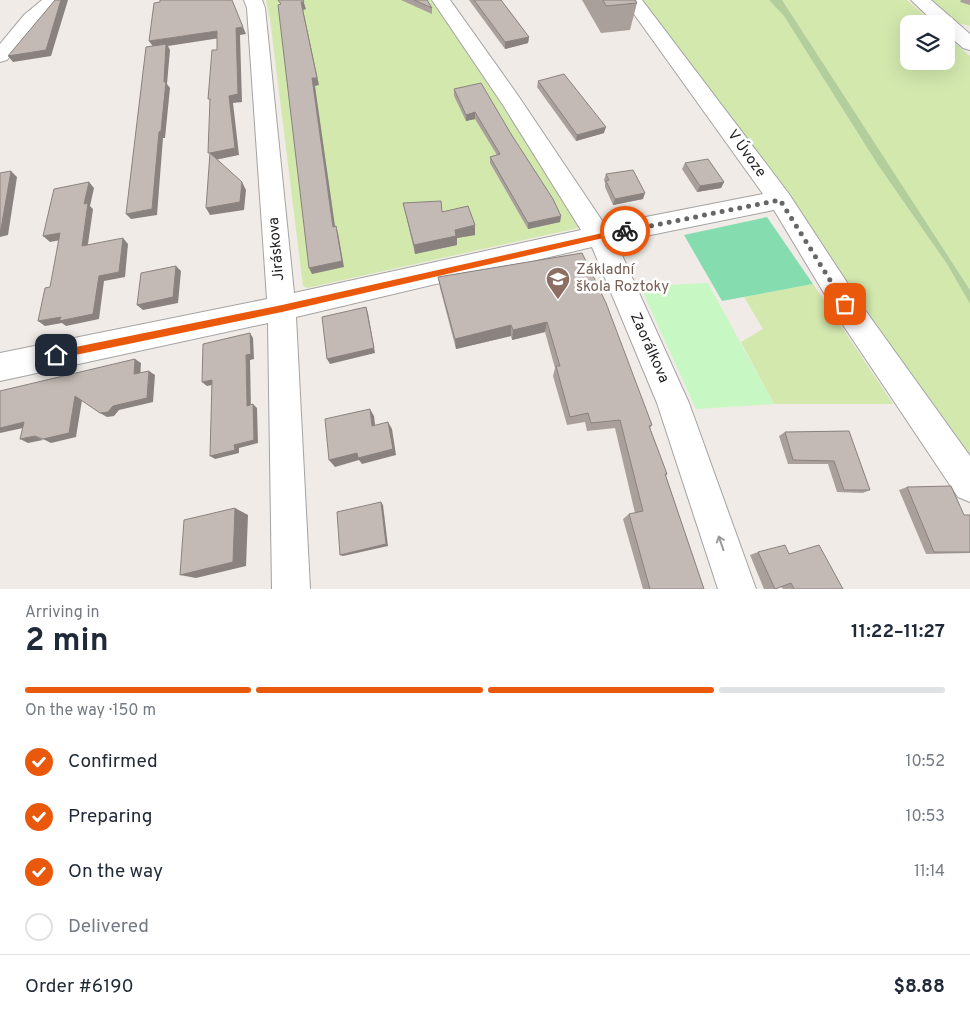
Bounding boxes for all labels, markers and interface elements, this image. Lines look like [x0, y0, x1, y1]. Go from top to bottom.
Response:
map controls [900, 15, 955, 70]
button: layers [900, 15, 955, 70]
street label: V Úvoze [722, 125, 771, 182]
courier [600, 206, 650, 256]
street label: Jiráskova [265, 216, 289, 282]
icon: bike [611, 217, 639, 245]
place label: Základní škola Roztoky [576, 261, 669, 297]
school or university icon: Základní škola Roztoky [545, 266, 571, 300]
pin [824, 283, 866, 325]
icon: bag [831, 290, 859, 318]
street label: Zaorálkova [625, 310, 673, 386]
pin [35, 334, 77, 376]
icon: home [42, 341, 70, 369]
one-way arrow [716, 536, 725, 551]
text: Arriving in [25, 603, 100, 623]
text: 11:22–11:27 [851, 620, 945, 644]
text: 2 min [25, 622, 109, 662]
text: On the way · 150 m [25, 701, 156, 721]
icon: check [25, 748, 53, 776]
text: Confirmed [68, 750, 158, 774]
text: 10:52 [906, 752, 945, 772]
icon: check [25, 803, 53, 831]
text: Preparing [68, 805, 152, 829]
text: 10:53 [906, 807, 945, 827]
icon: check [25, 858, 53, 886]
text: On the way [68, 860, 163, 884]
text: 11:14 [914, 862, 945, 882]
text: Delivered [68, 915, 149, 939]
text: Order #6190 [25, 975, 134, 999]
text: $8.88 [894, 975, 945, 999]

